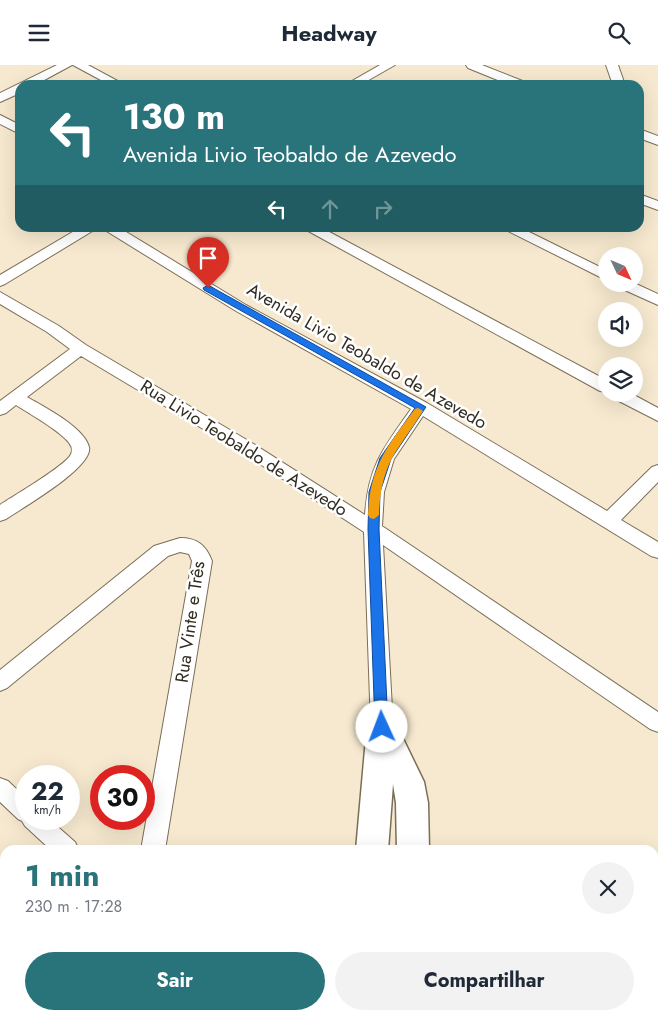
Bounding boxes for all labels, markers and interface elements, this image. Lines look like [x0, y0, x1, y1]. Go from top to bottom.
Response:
text: Headway [281, 17, 377, 49]
icon: menu [25, 19, 53, 47]
icon: search [605, 19, 633, 47]
text: 130 m [123, 92, 225, 142]
icon: left [40, 100, 105, 165]
text: Avenida Livio Teobaldo de Azevedo [123, 138, 457, 170]
icon: left [263, 195, 291, 223]
icon: ahead [316, 195, 344, 223]
icon: right [369, 195, 397, 223]
pin [187, 237, 229, 288]
icon: arrive [194, 244, 222, 272]
north arrow [598, 247, 642, 293]
map controls [598, 247, 643, 402]
street label: Avenida Livio Teobaldo de Azevedo [242, 277, 492, 436]
button: sound [598, 302, 643, 347]
button: layers [598, 357, 643, 402]
street label: Rua Livio Teobaldo de Azevedo [135, 373, 353, 523]
street label: Rua Vinte e Três [169, 559, 211, 685]
position arrow [355, 700, 407, 752]
speed limit sign: 30 [90, 765, 155, 830]
text: 22 [31, 773, 64, 809]
text: km/h [34, 801, 61, 819]
text: 1 min [25, 854, 99, 897]
button: close [582, 862, 634, 914]
text: 230 m · 17:28 [25, 895, 122, 918]
button: Sair [25, 952, 325, 1010]
button: Compartilhar [335, 952, 634, 1010]

